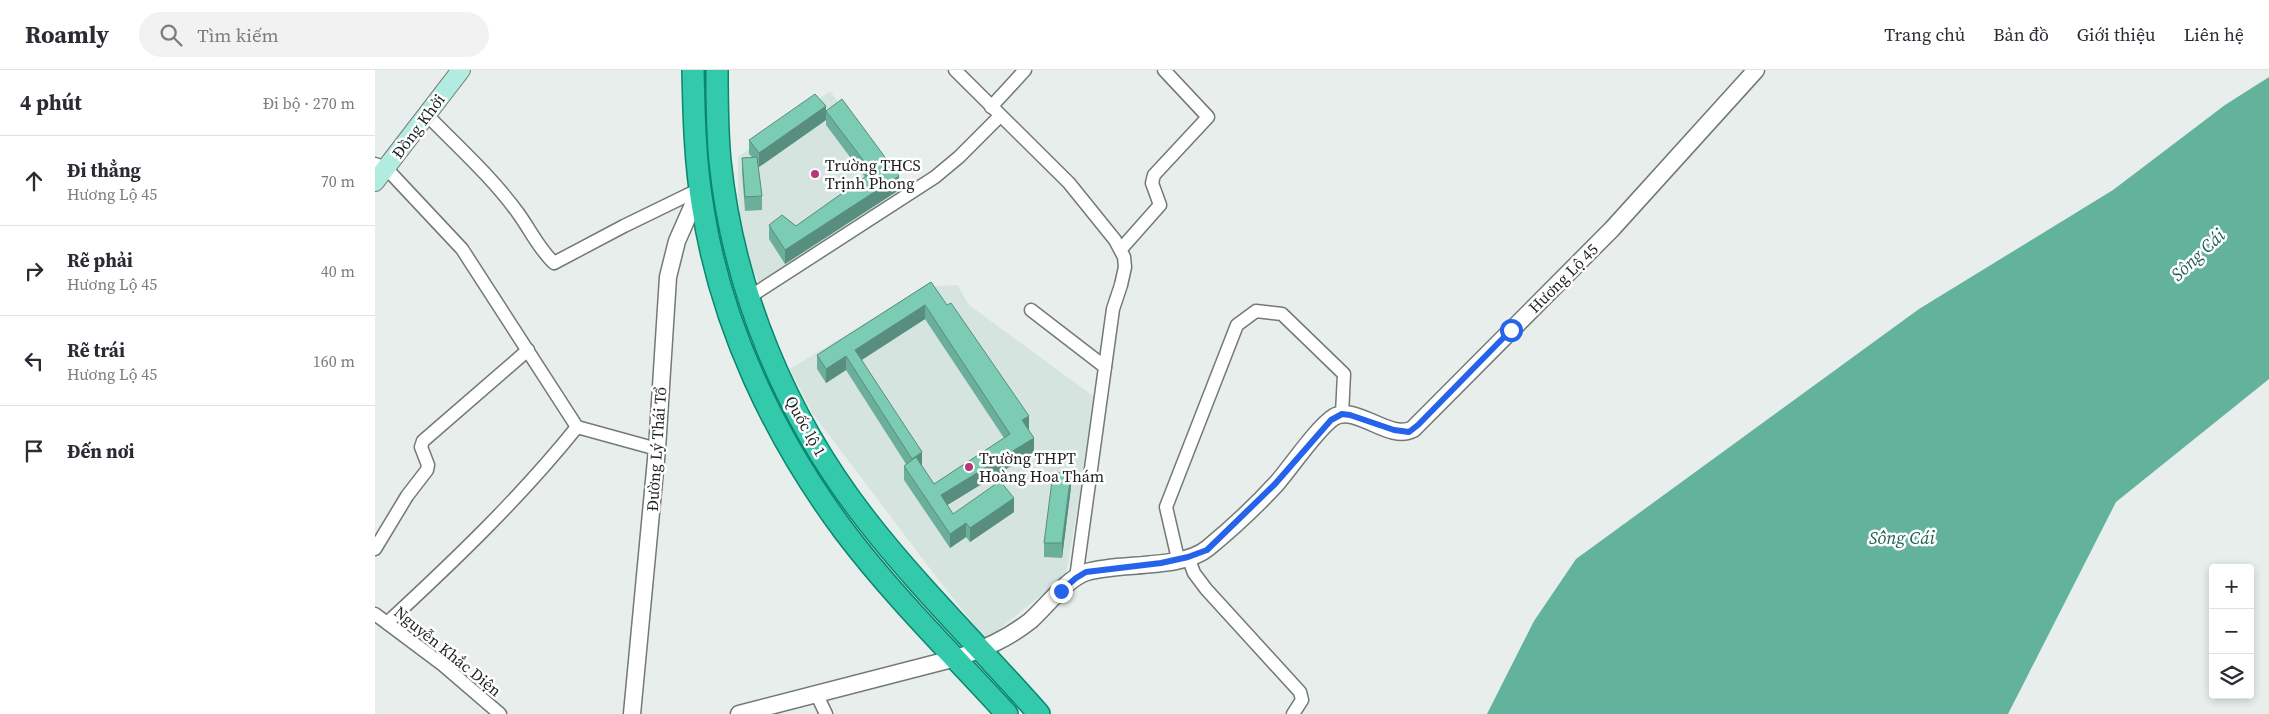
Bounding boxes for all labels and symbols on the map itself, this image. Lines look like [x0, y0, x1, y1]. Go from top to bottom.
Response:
street label: Đồng Khởi [386, 89, 450, 163]
place label: Trường THCS Trịnh Phong [825, 154, 921, 194]
marker: Trường THCS Trịnh Phong [809, 168, 821, 180]
water label: Sông Cái [2165, 223, 2231, 286]
street label: Hương Lộ 45 [1523, 238, 1603, 318]
route start [1500, 319, 1523, 342]
street label: Đường Lý Thái Tổ [641, 386, 671, 512]
street label: Quốc lộ 1 [780, 392, 832, 460]
place label: Trường THPT Hoàng Hoa Thám [979, 447, 1104, 487]
marker: Trường THPT Hoàng Hoa Thám [963, 461, 975, 473]
water label: Sông Cái [1869, 525, 1936, 550]
route end [1050, 580, 1073, 603]
street label: Nguyễn Khắc Diện [390, 601, 506, 701]

